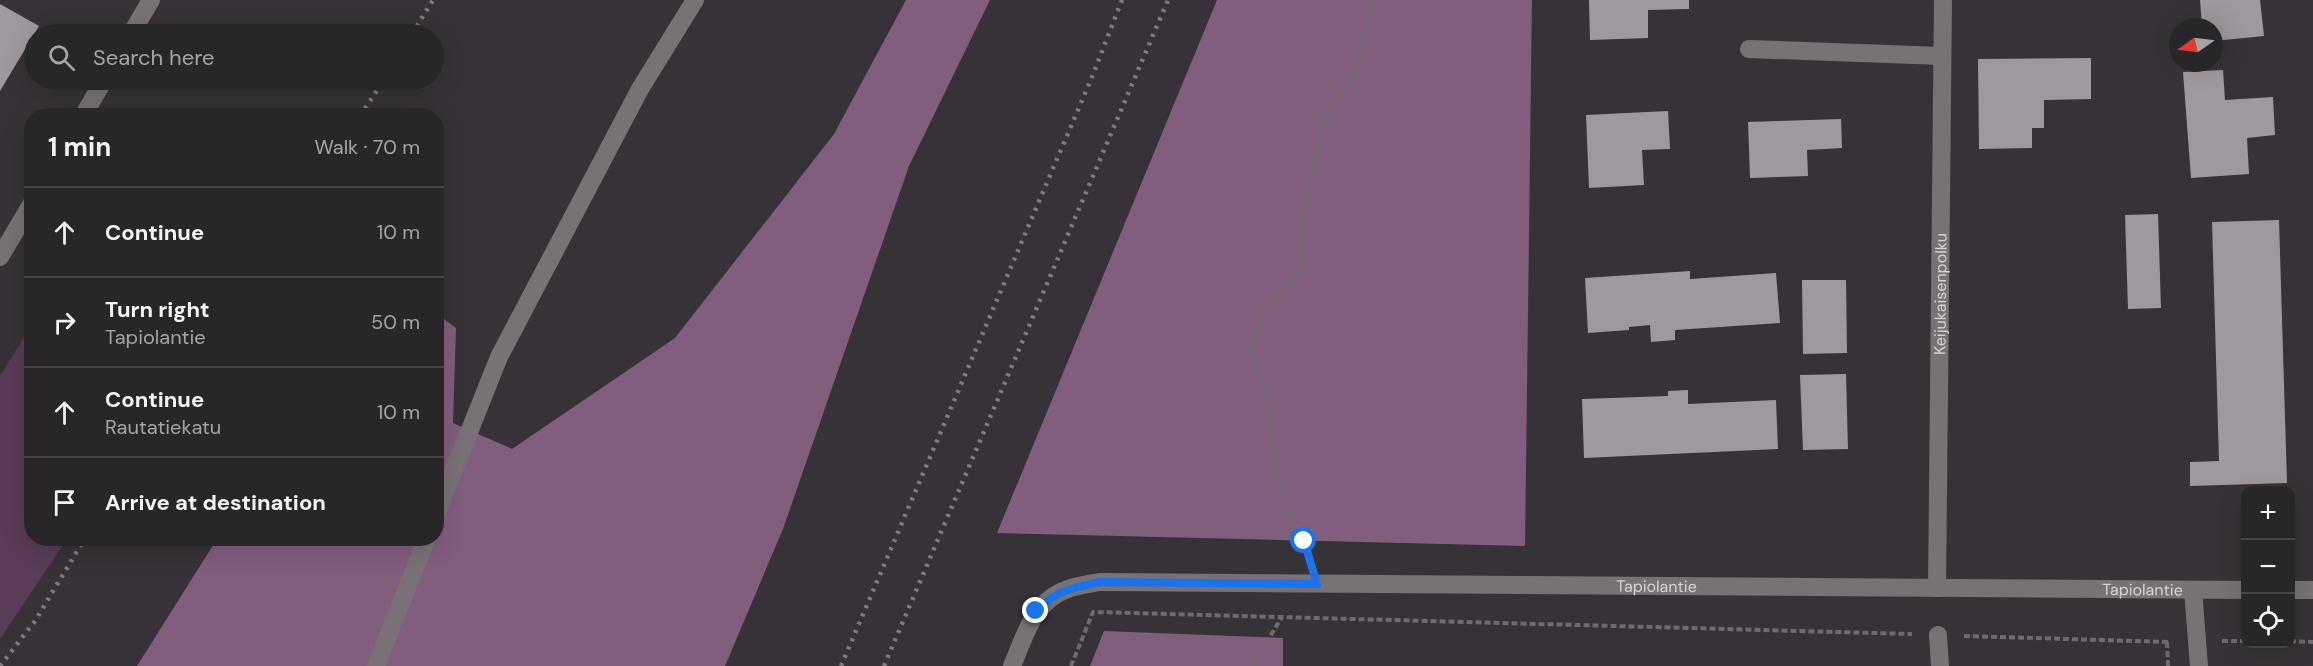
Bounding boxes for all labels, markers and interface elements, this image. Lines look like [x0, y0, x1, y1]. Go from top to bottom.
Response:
north arrow [2169, 18, 2223, 72]
search box [24, 24, 444, 90]
icon: search [45, 41, 78, 74]
text: Search here [93, 43, 214, 72]
text: 1 min [48, 130, 111, 164]
text: Walk · 70 m [314, 134, 420, 160]
icon: ahead [48, 216, 81, 249]
text: Continue [105, 218, 204, 247]
text: 10 m [377, 219, 420, 245]
street label: Keijukaisenpolku [1929, 233, 1951, 355]
text: Turn right [105, 295, 210, 324]
icon: right [48, 306, 81, 339]
text: 50 m [371, 309, 420, 335]
text: Tapiolantie [105, 324, 206, 350]
text: Continue [105, 385, 204, 414]
icon: ahead [48, 396, 81, 429]
text: 10 m [377, 399, 420, 425]
text: Rautatiekatu [105, 414, 221, 440]
icon: arrive [48, 486, 81, 519]
map controls [2241, 486, 2295, 648]
button: + [2241, 486, 2295, 540]
text: Arrive at destination [105, 488, 326, 517]
route start [1290, 527, 1316, 553]
button: − [2241, 540, 2295, 594]
street label: Tapiolantie [1616, 575, 1697, 597]
street label: Tapiolantie [2102, 578, 2183, 600]
button: locate [2241, 594, 2295, 648]
route end [1022, 597, 1048, 623]

